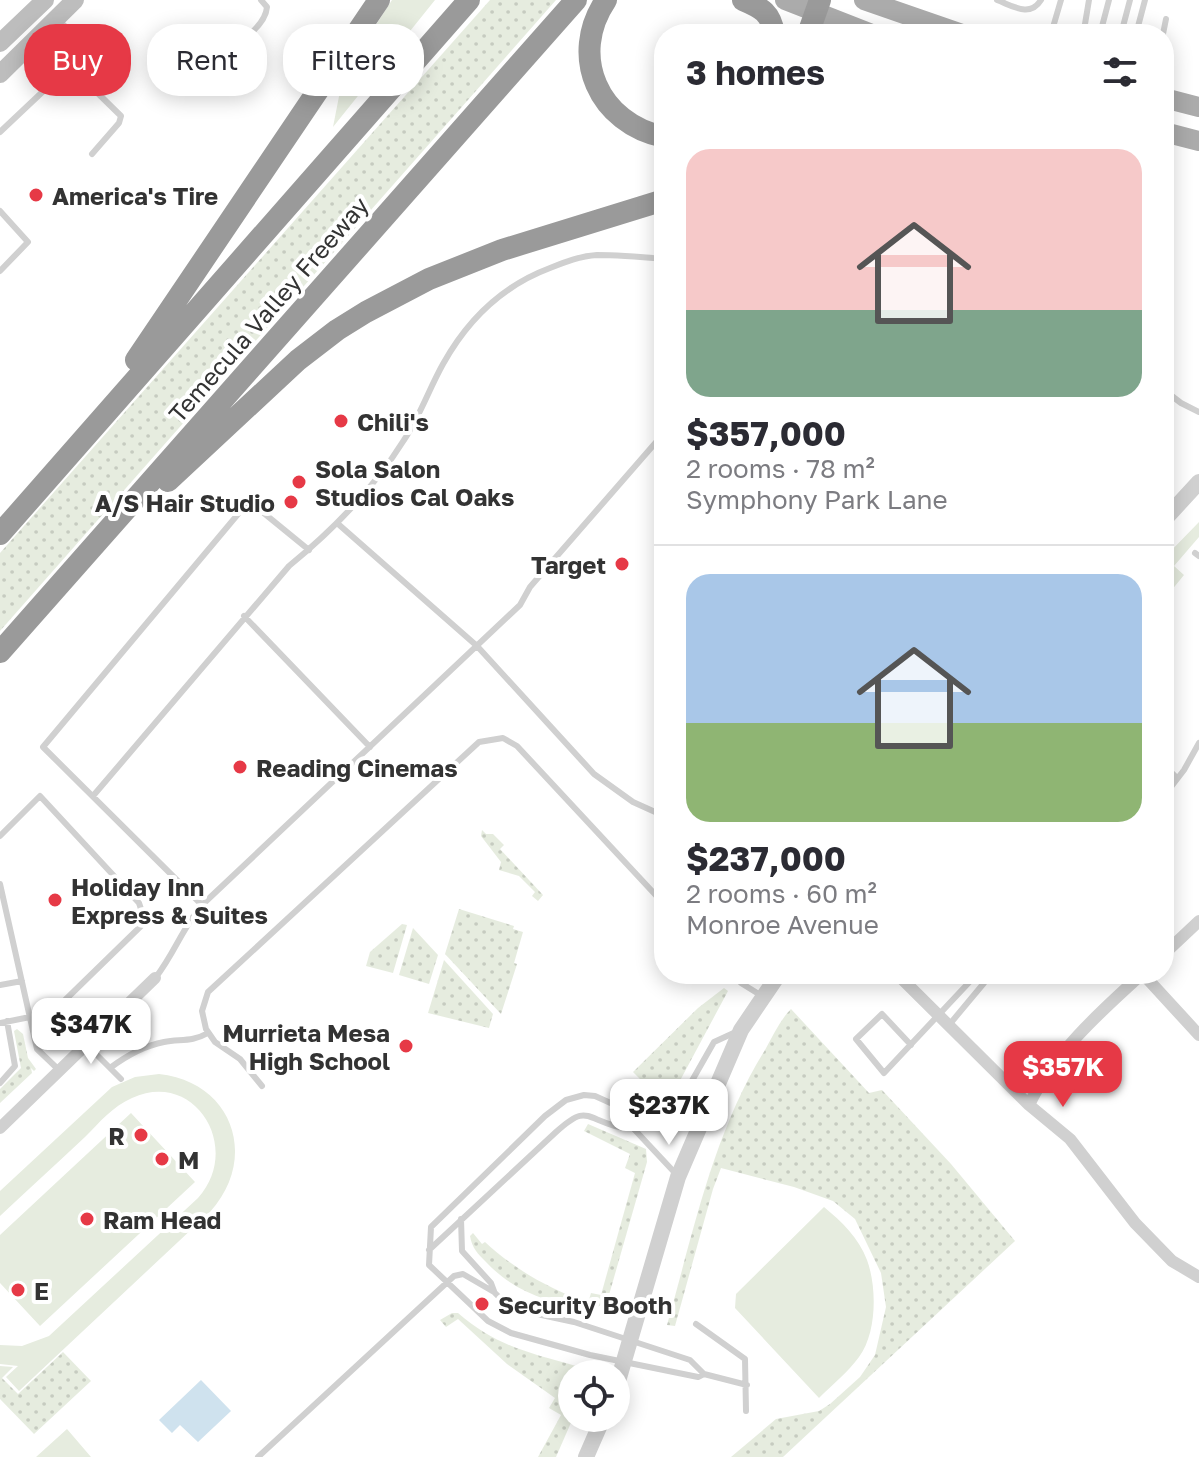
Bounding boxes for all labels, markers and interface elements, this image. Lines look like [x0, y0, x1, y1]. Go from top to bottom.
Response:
chip: Buy [24, 24, 131, 96]
chip: Rent [147, 24, 267, 96]
chip: Filters [283, 24, 424, 96]
icon: filters [1098, 50, 1142, 94]
text: 3 homes [686, 52, 825, 92]
place label: America's Tire [52, 181, 218, 210]
marker: America's Tire [27, 186, 45, 204]
street label: Temecula Valley Freeway [162, 190, 374, 428]
icon: home [842, 201, 986, 345]
place label: Chili's [357, 407, 429, 436]
marker: Chili's [332, 412, 350, 430]
text: $357,000 [686, 413, 846, 453]
text: 2 rooms · 78 m² [686, 453, 875, 484]
place label: Sola Salon Studios Cal Oaks [315, 454, 515, 511]
marker: Sola Salon Studios Cal Oaks [290, 473, 308, 491]
text: Symphony Park Lane [686, 484, 948, 515]
place label: A/S Hair Studio [95, 488, 275, 517]
marker: A/S Hair Studio [282, 493, 300, 511]
place label: Target [531, 550, 606, 579]
marker: Target [613, 555, 631, 573]
icon: home [842, 626, 986, 770]
place label: Reading Cinemas [256, 753, 458, 782]
marker: Reading Cinemas [231, 758, 249, 776]
text: $237,000 [686, 838, 846, 878]
place label: Holiday Inn Express & Suites [71, 872, 268, 929]
text: 2 rooms · 60 m² [686, 878, 877, 909]
marker: Holiday Inn Express & Suites [46, 891, 64, 909]
text: Monroe Avenue [686, 909, 879, 940]
pin: $347K [35, 998, 147, 1066]
text: $347K [50, 1008, 132, 1039]
place label: Murrieta Mesa High School [223, 1018, 390, 1075]
marker: Murrieta Mesa High School [397, 1037, 415, 1055]
pin: $357K [1007, 1041, 1119, 1109]
text: $357K [1022, 1051, 1104, 1082]
pin: $237K [613, 1079, 725, 1147]
text: $237K [628, 1089, 710, 1120]
place label: R [108, 1121, 125, 1150]
marker: R [132, 1126, 150, 1144]
place label: M [178, 1145, 199, 1174]
marker: M [153, 1150, 171, 1168]
place label: Ram Head [103, 1205, 221, 1234]
marker: Ram Head [78, 1210, 96, 1228]
place label: E [34, 1276, 49, 1305]
marker: E [9, 1281, 27, 1299]
place label: Security Booth [498, 1290, 672, 1319]
marker: Security Booth [473, 1295, 491, 1313]
map controls [558, 1360, 630, 1432]
button: locate [558, 1360, 630, 1432]

